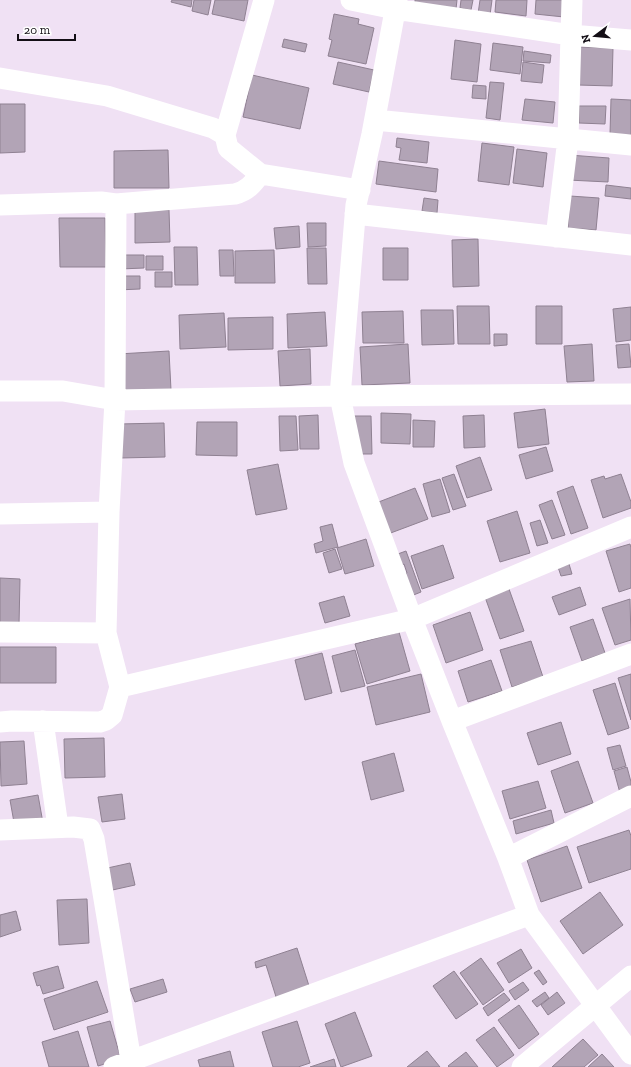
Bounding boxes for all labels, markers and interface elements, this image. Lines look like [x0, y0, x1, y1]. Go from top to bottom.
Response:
scale bar [18, 16, 75, 42]
north arrow [575, 16, 615, 56]
text: 20 m [24, 23, 51, 37]
text: N [578, 32, 593, 44]

